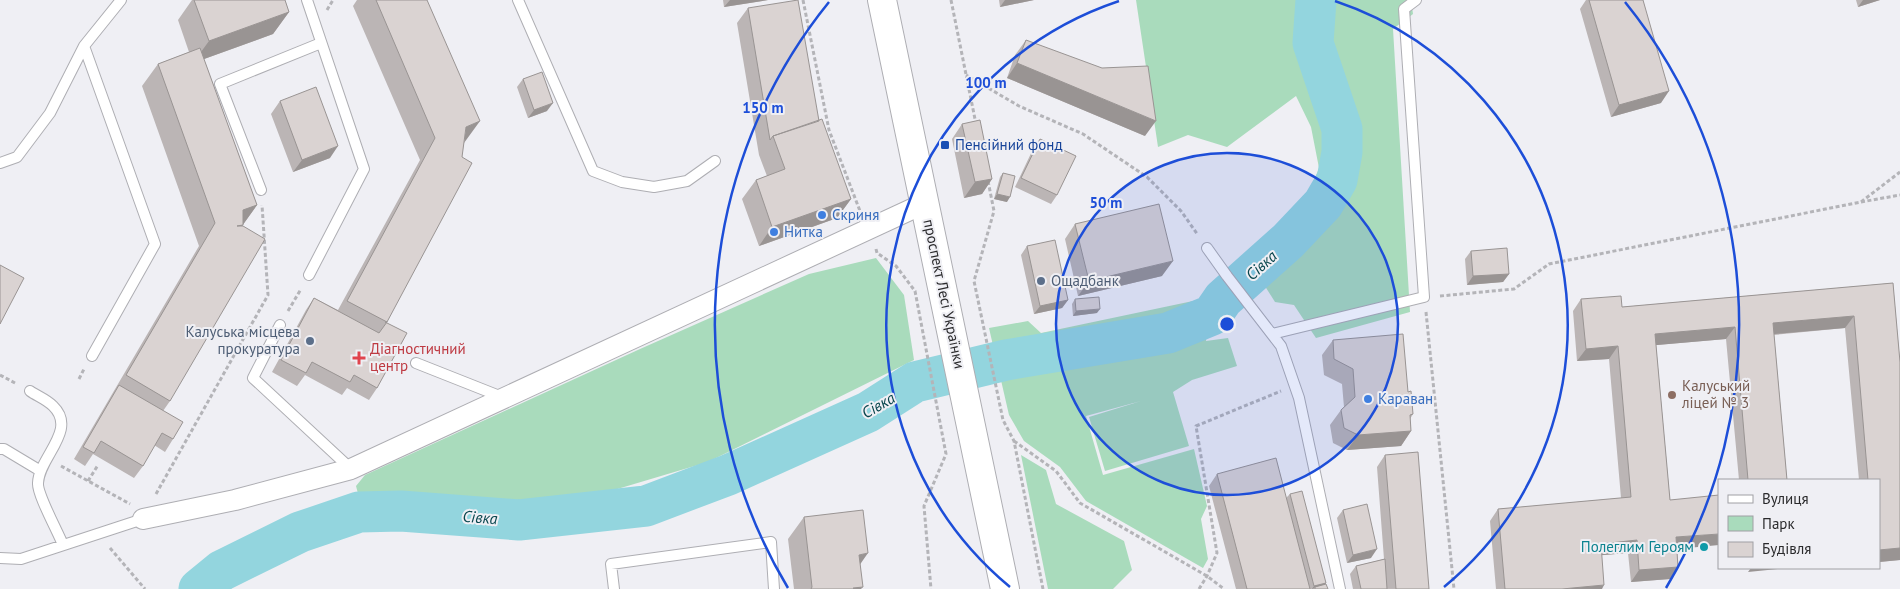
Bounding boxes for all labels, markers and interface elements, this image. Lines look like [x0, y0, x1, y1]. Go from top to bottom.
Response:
text: 100 m [965, 73, 1007, 92]
text: 150 m [742, 98, 784, 117]
place label: Пенсійний фонд [955, 135, 1063, 154]
marker: Пенсійний фонд [939, 139, 951, 151]
text: 50 m [1090, 193, 1122, 212]
place label: Скриня [832, 205, 879, 224]
marker: Скриня [816, 209, 828, 221]
street label: проспект Лесі Українки [919, 217, 970, 370]
place label: Нитка [784, 222, 823, 241]
marker: Нитка [768, 226, 780, 238]
water label: Сівка [1241, 246, 1281, 284]
place label: Ощадбанк [1051, 271, 1120, 290]
marker: Ощадбанк [1035, 275, 1047, 287]
centre of rings [1218, 315, 1236, 333]
place label: Калуська місцева прокуратура [185, 322, 300, 358]
marker: Калуська місцева прокуратура [304, 335, 316, 347]
place label: Діагностичний центр [370, 339, 466, 375]
marker: Діагностичний центр [352, 351, 366, 365]
place label: Калуський ліцей № 3 [1681, 376, 1750, 412]
water label: Сівка [858, 387, 898, 422]
place label: Караван [1378, 389, 1433, 408]
marker: Калуський ліцей № 3 [1666, 389, 1678, 401]
marker: Караван [1362, 393, 1374, 405]
legend [1718, 479, 1880, 569]
text: Вулиця [1762, 489, 1809, 508]
water label: Сівка [462, 506, 498, 528]
text: Парк [1762, 514, 1795, 533]
place label: Полеглим Героям [1581, 537, 1694, 556]
text: Будівля [1762, 539, 1811, 558]
marker: Полеглим Героям [1698, 541, 1710, 553]

